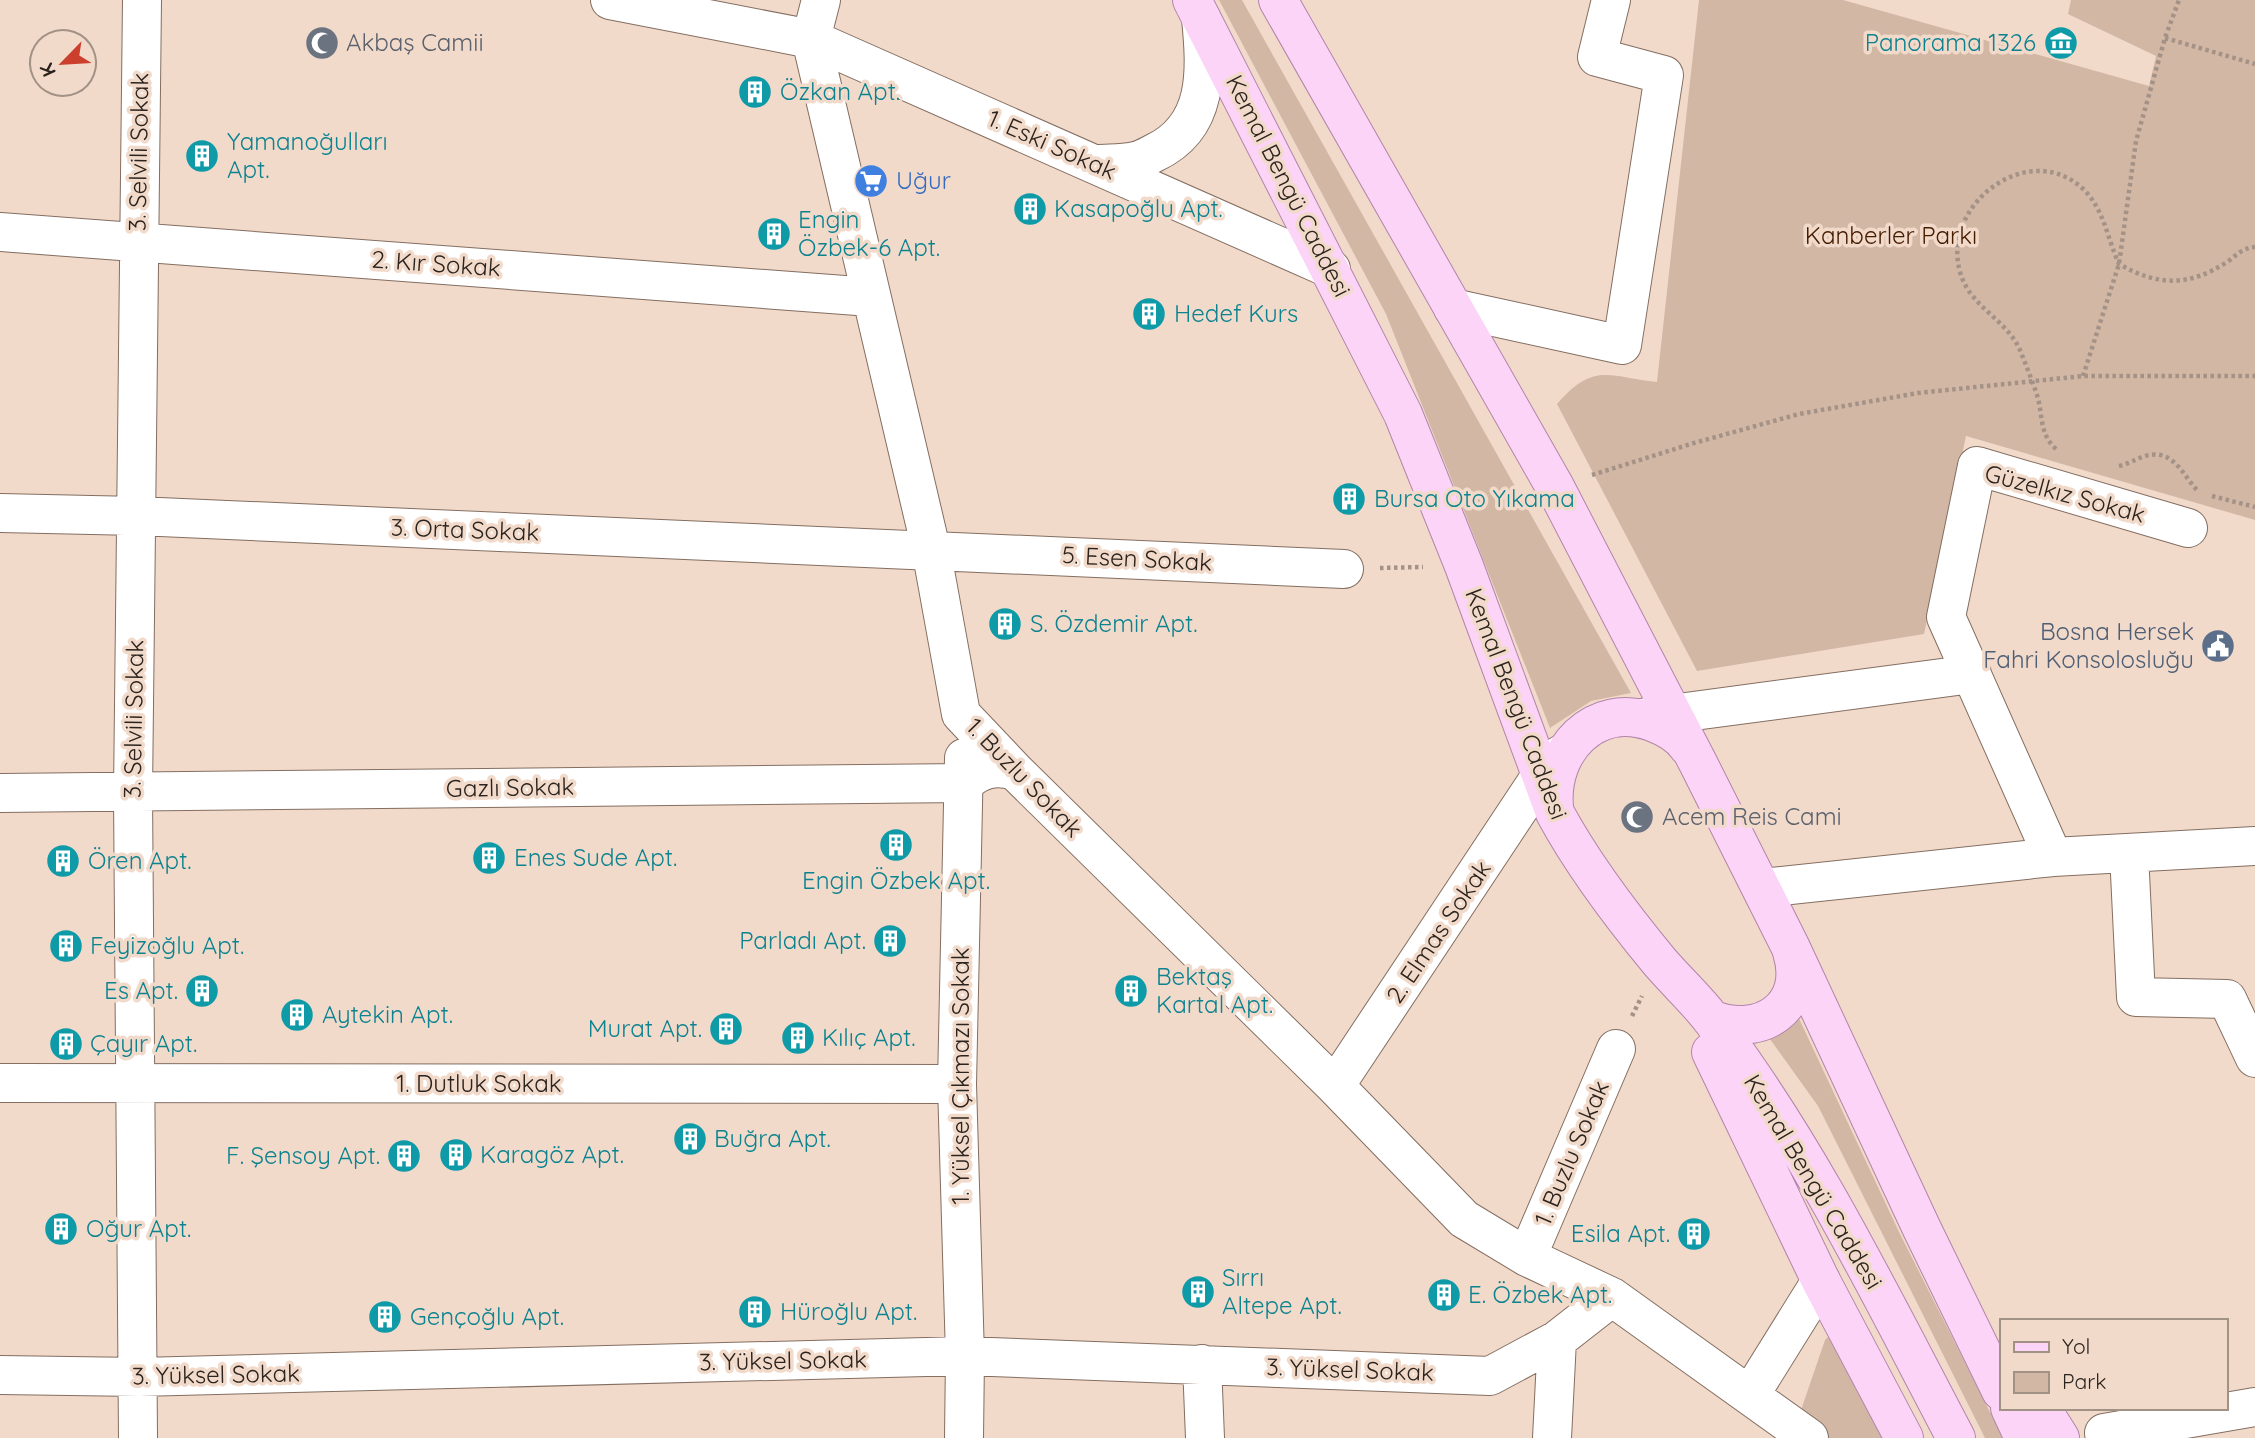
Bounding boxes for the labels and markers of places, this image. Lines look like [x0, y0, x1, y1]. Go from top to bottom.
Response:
mosque icon: Akbaş Camii [303, 24, 341, 62]
museum icon: Panorama 1326 [2042, 24, 2080, 62]
place label: Akbaş Camii [346, 27, 484, 57]
place label: Panorama 1326 [1865, 27, 2036, 57]
building icon: Özkan Apt. [736, 73, 774, 111]
place label: Özkan Apt. [780, 76, 900, 106]
place label: Yamanoğulları Apt. [227, 126, 388, 184]
building icon: Yamanoğulları Apt. [183, 137, 221, 175]
supermarket icon: Uğur [852, 162, 890, 200]
place label: Uğur [896, 165, 951, 195]
building icon: Kasapoğlu Apt. [1011, 190, 1049, 228]
place label: Kasapoğlu Apt. [1054, 193, 1223, 223]
place label: Engin Özbek-6 Apt. [798, 204, 940, 262]
building icon: Engin Özbek-6 Apt. [755, 215, 793, 253]
building icon: Hedef Kurs [1130, 295, 1168, 333]
place label: Hedef Kurs [1174, 298, 1298, 328]
building icon: Bursa Oto Yıkama [1330, 480, 1368, 518]
place label: Bursa Oto Yıkama [1374, 483, 1575, 513]
building icon: S. Özdemir Apt. [986, 605, 1024, 643]
place label: S. Özdemir Apt. [1030, 608, 1198, 638]
place label: Bosna Hersek Fahri Konsolosluğu [1983, 616, 2194, 674]
public building icon: Bosna Hersek Fahri Konsolosluğu [2199, 627, 2237, 665]
mosque icon: Acem Reis Cami [1618, 798, 1656, 836]
place label: Acem Reis Cami [1662, 801, 1842, 831]
building icon: Engin Özbek Apt. [877, 826, 915, 864]
building icon: Enes Sude Apt. [470, 839, 508, 877]
building icon: Ören Apt. [44, 842, 82, 880]
place label: Enes Sude Apt. [514, 842, 677, 872]
place label: Ören Apt. [88, 845, 192, 875]
place label: Engin Özbek Apt. [802, 865, 990, 895]
building icon: Parladı Apt. [871, 922, 909, 960]
place label: Parladı Apt. [739, 925, 866, 955]
building icon: Feyizoğlu Apt. [47, 927, 85, 965]
place label: Feyizoğlu Apt. [90, 930, 244, 960]
place label: Bektaş Kartal Apt. [1156, 961, 1273, 1019]
building icon: Es Apt. [183, 972, 221, 1010]
building icon: Bektaş Kartal Apt. [1112, 972, 1150, 1010]
place label: Es Apt. [104, 975, 178, 1005]
building icon: Aytekin Apt. [278, 996, 316, 1034]
place label: Aytekin Apt. [322, 999, 453, 1029]
building icon: Murat Apt. [707, 1010, 745, 1048]
place label: Murat Apt. [588, 1013, 702, 1043]
building icon: Kılıç Apt. [779, 1019, 817, 1057]
place label: Kılıç Apt. [822, 1022, 916, 1052]
building icon: Çayır Apt. [47, 1025, 85, 1063]
place label: Çayır Apt. [90, 1028, 197, 1058]
building icon: Buğra Apt. [671, 1120, 709, 1158]
place label: Buğra Apt. [714, 1123, 831, 1153]
building icon: Karagöz Apt. [437, 1136, 475, 1174]
building icon: F. Şensoy Apt. [385, 1137, 423, 1175]
place label: Karagöz Apt. [480, 1139, 624, 1169]
place label: F. Şensoy Apt. [226, 1140, 380, 1170]
building icon: Oğur Apt. [42, 1210, 80, 1248]
place label: Oğur Apt. [86, 1213, 191, 1243]
building icon: Esila Apt. [1675, 1215, 1713, 1253]
place label: Esila Apt. [1571, 1218, 1670, 1248]
place label: Sırrı Altepe Apt. [1222, 1262, 1342, 1320]
building icon: Sırrı Altepe Apt. [1179, 1273, 1217, 1311]
building icon: E. Özbek Apt. [1425, 1276, 1463, 1314]
place label: E. Özbek Apt. [1468, 1279, 1612, 1309]
building icon: Hüroğlu Apt. [736, 1293, 774, 1331]
place label: Hüroğlu Apt. [780, 1296, 917, 1326]
building icon: Gençoğlu Apt. [366, 1298, 404, 1336]
place label: Gençoğlu Apt. [410, 1301, 564, 1331]

